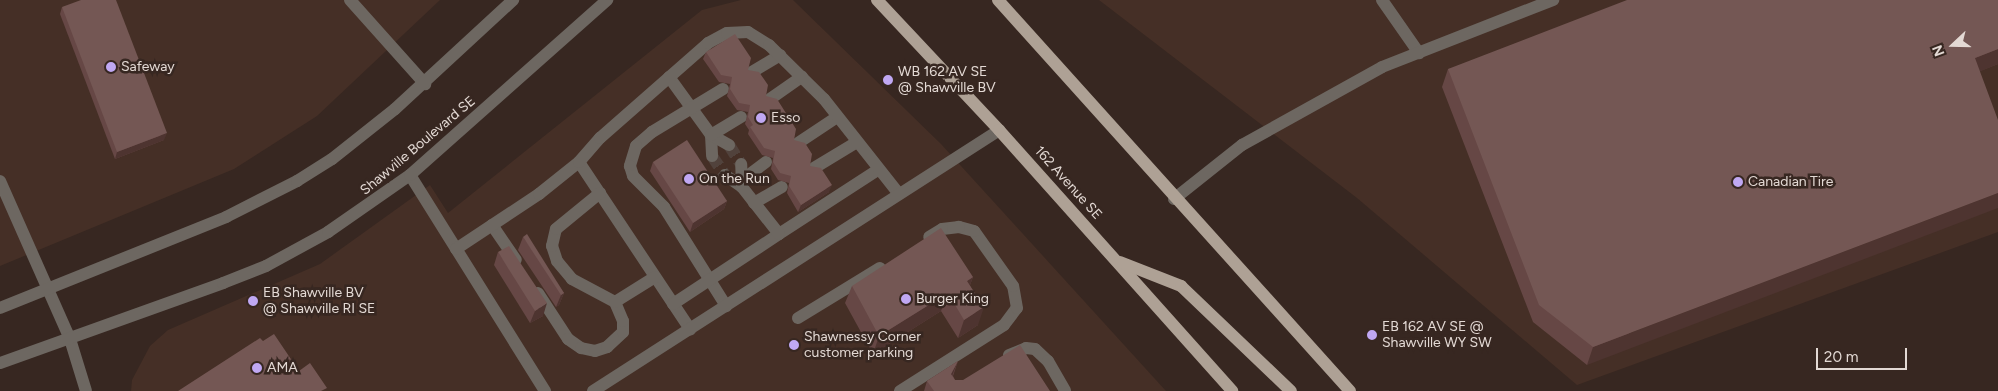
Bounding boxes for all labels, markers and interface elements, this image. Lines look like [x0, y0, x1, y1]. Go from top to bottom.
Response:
north arrow [1928, 20, 1978, 70]
text: N [1929, 42, 1948, 59]
place label: Safeway [121, 59, 175, 75]
marker: Safeway [105, 61, 117, 73]
place label: WB 162 AV SE @ Shawville BV [898, 64, 996, 96]
marker: WB 162 AV SE @ Shawville BV [882, 74, 894, 86]
street label: Shawville Boulevard SE [357, 93, 479, 199]
place label: Esso [771, 110, 800, 126]
marker: Esso [755, 112, 767, 124]
street label: 162 Avenue SE [1031, 143, 1105, 223]
place label: On the Run [699, 171, 770, 187]
marker: On the Run [683, 173, 695, 185]
place label: Canadian Tire [1748, 174, 1833, 190]
marker: Canadian Tire [1732, 176, 1744, 188]
place label: EB Shawville BV @ Shawville RI SE [263, 285, 375, 318]
place label: Burger King [916, 291, 989, 307]
marker: Burger King [900, 293, 912, 305]
marker: EB Shawville BV @ Shawville RI SE [247, 295, 259, 307]
place label: EB 162 AV SE @ Shawville WY SW [1382, 319, 1492, 352]
place label: Shawnessy Corner customer parking [804, 329, 921, 362]
marker: EB 162 AV SE @ Shawville WY SW [1366, 329, 1378, 341]
scale bar [1818, 338, 1909, 370]
marker: Shawnessy Corner customer parking [788, 339, 800, 351]
text: 20 m [1824, 348, 1858, 366]
place label: AMA [267, 360, 298, 376]
marker: AMA [251, 362, 263, 374]

